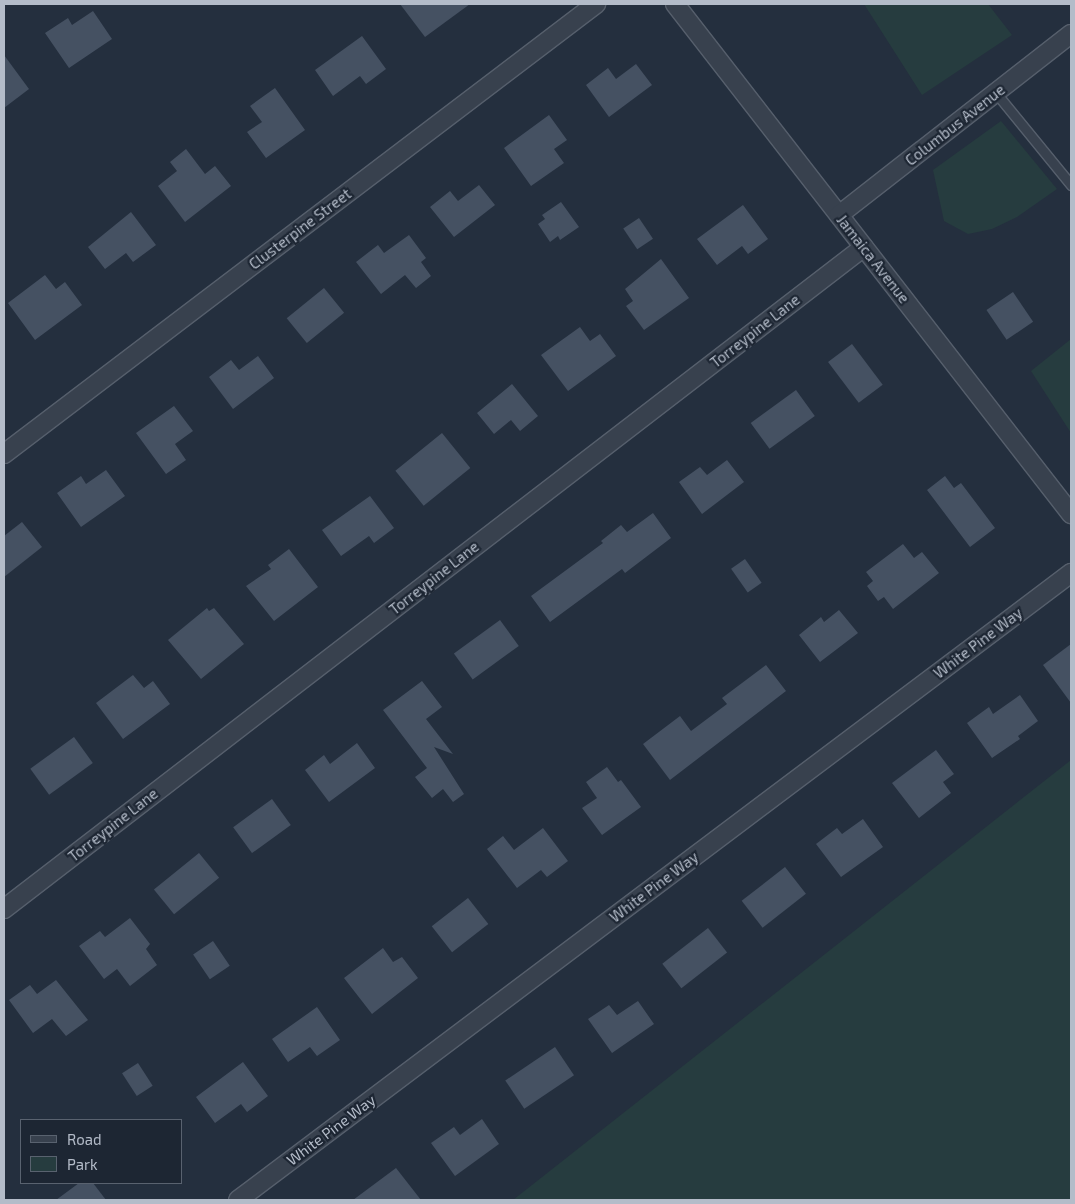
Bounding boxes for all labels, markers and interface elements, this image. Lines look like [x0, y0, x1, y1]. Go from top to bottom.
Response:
street label: Columbus Avenue [902, 80, 1008, 170]
street label: Clusterpine Street [245, 185, 355, 273]
street label: Jamaica Avenue [833, 211, 913, 307]
street label: Torreypine Lane [707, 290, 803, 372]
street label: Torreypine Lane [386, 537, 482, 619]
street label: White Pine Way [930, 604, 1026, 682]
street label: Torreypine Lane [65, 784, 161, 866]
street label: White Pine Way [606, 848, 702, 926]
street label: White Pine Way [283, 1091, 379, 1169]
legend [20, 1119, 182, 1184]
text: Road [67, 1130, 102, 1148]
text: Park [67, 1155, 98, 1173]

